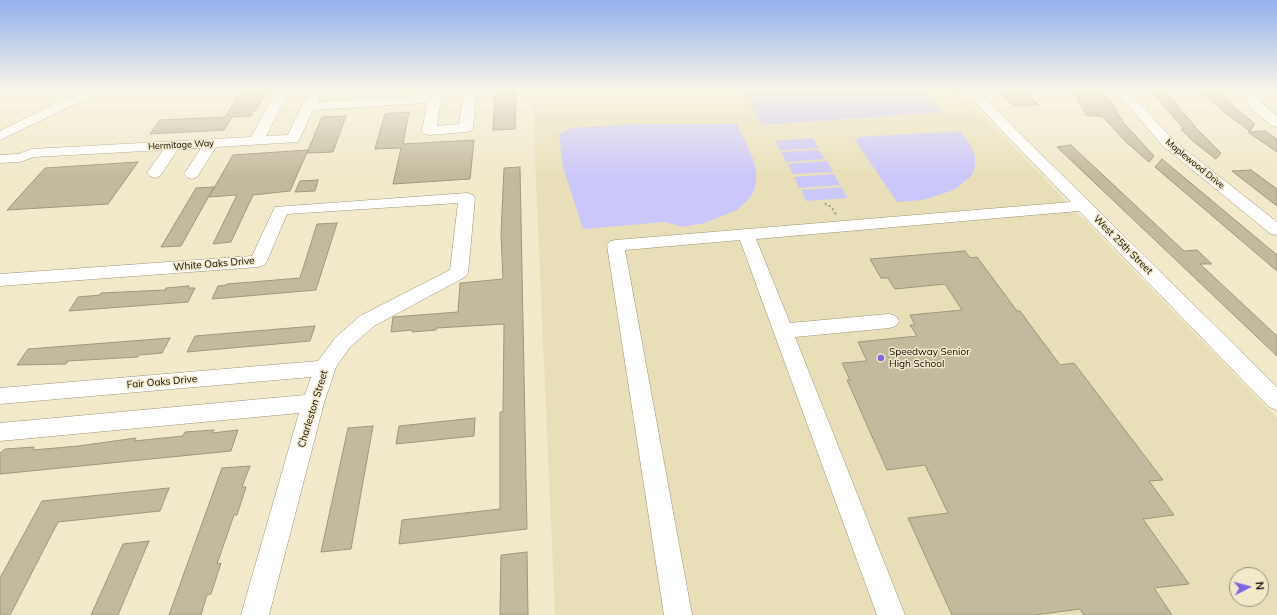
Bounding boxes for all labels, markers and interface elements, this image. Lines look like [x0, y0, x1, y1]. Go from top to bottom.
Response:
street label: Maplewood Drive [1163, 137, 1227, 191]
street label: Hermitage Way [148, 138, 214, 152]
street label: West 25th Street [1091, 213, 1155, 277]
street label: White Oaks Drive [173, 254, 255, 274]
place label: Speedway Senior High School [889, 346, 970, 370]
marker: Speedway Senior High School [876, 353, 886, 363]
street label: Charleston Street [296, 369, 330, 449]
street label: Fair Oaks Drive [126, 373, 198, 391]
north arrow [1229, 567, 1269, 607]
text: N [1253, 581, 1267, 591]

